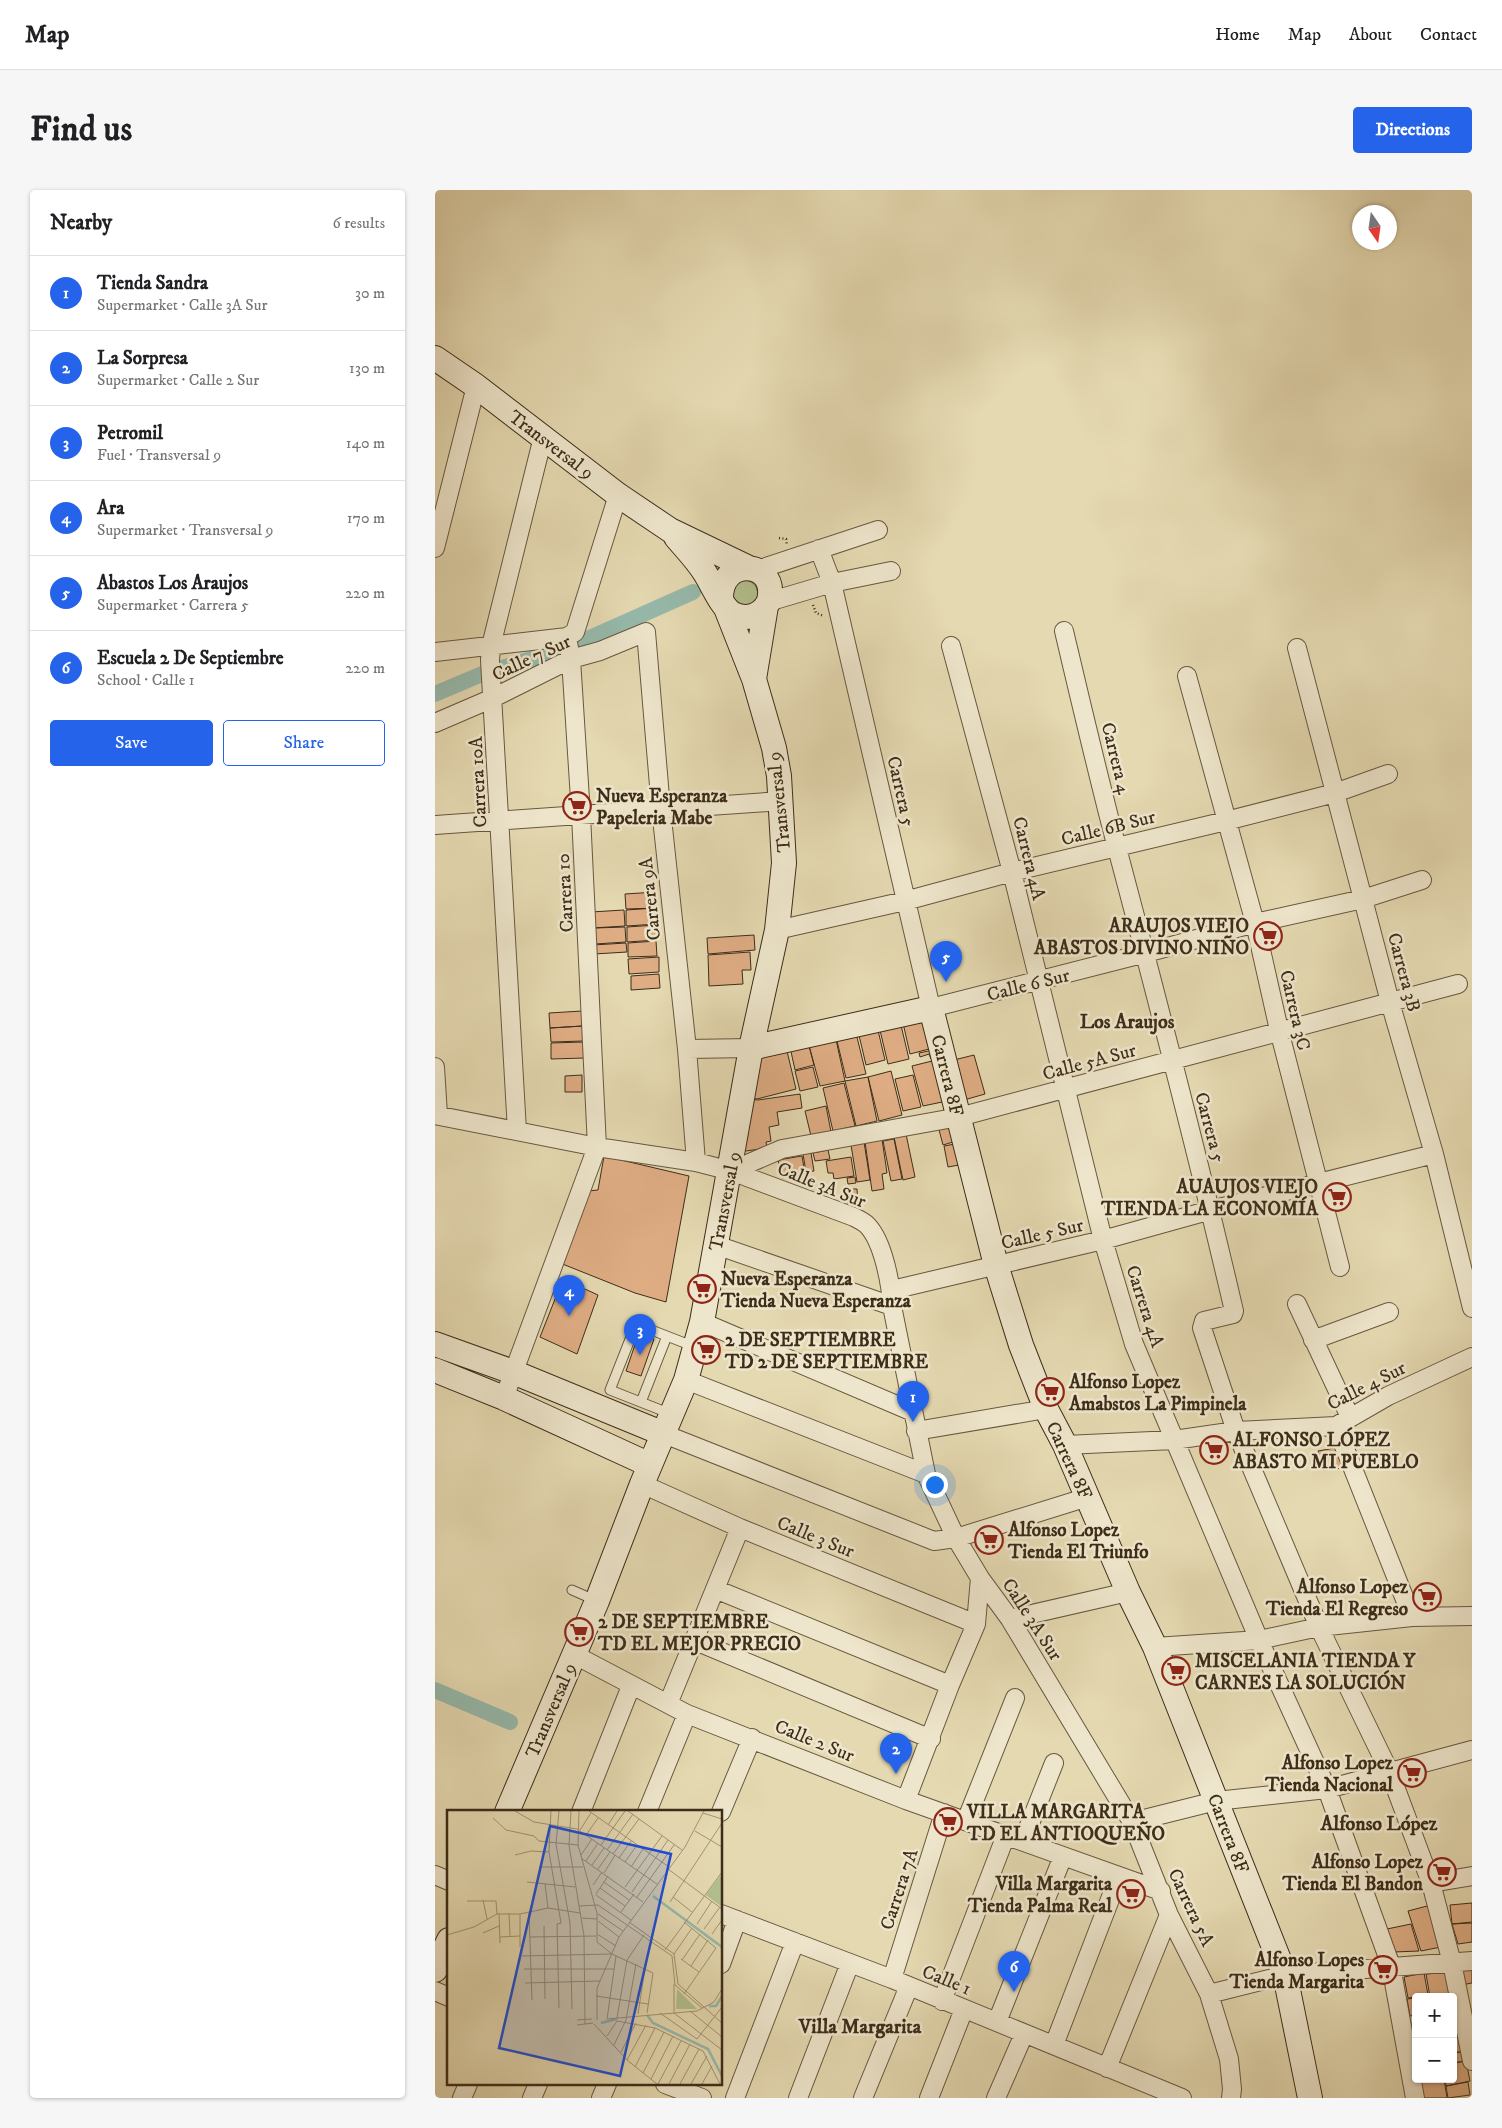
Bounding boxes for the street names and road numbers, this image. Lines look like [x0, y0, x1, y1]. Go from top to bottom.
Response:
street label: Transversal 9 [504, 406, 598, 485]
street label: Calle 7 Sur [489, 630, 575, 687]
street label: Carrera 4 [1096, 720, 1136, 798]
street label: Carrera 10A [465, 735, 492, 828]
street label: Transversal 9 [763, 751, 796, 853]
street label: Carrera 5 [881, 754, 920, 829]
street label: Calle 6B Sur [1059, 806, 1158, 851]
street label: Carrera 4A [1007, 814, 1050, 903]
street label: Carrera 10 [552, 853, 579, 933]
street label: Carrera 9A [635, 855, 666, 942]
street label: Carrera 3B [1382, 930, 1425, 1015]
street label: Calle 6 Sur [985, 964, 1072, 1007]
street label: Carrera 3C [1274, 968, 1315, 1053]
street label: Carrera 8F [925, 1032, 968, 1119]
street label: Calle 5A Sur [1040, 1039, 1139, 1086]
street label: Carrera 5 [1189, 1090, 1230, 1165]
street label: Transversal 9 [705, 1150, 746, 1253]
street label: Calle 3A Sur [774, 1157, 869, 1214]
street label: Calle 5 Sur [999, 1214, 1086, 1255]
street label: Carrera 4A [1121, 1263, 1169, 1351]
street label: Calle 4 Sur [1323, 1357, 1410, 1416]
street label: Carrera 8F [1041, 1418, 1097, 1503]
street label: Calle 3 Sur [773, 1511, 857, 1563]
street label: Calle 3A Sur [997, 1574, 1067, 1665]
street label: Transversal 9 [521, 1660, 582, 1761]
street label: Calle 2 Sur [771, 1715, 858, 1768]
street label: Carrera 8F [1202, 1791, 1253, 1877]
street label: Carrera 7A [876, 1845, 924, 1933]
street label: Carrera 5A [1163, 1865, 1219, 1951]
street label: Calle 1 [918, 1960, 974, 2001]

